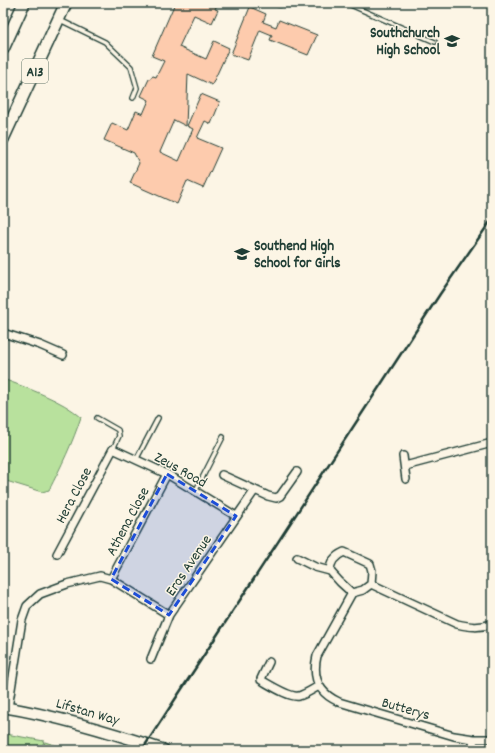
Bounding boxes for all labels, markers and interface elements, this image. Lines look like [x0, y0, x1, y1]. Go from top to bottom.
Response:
place label: Southchurch High School [370, 23, 440, 62]
school or university icon: Southchurch High School [443, 32, 461, 50]
road number: A13 [22, 59, 48, 83]
place label: Southend High School for Girls [254, 236, 341, 275]
school or university icon: Southend High School for Girls [233, 245, 251, 263]
street label: Zeus Road [150, 447, 211, 494]
street label: Hera Close [51, 464, 99, 528]
street label: Athena Close [101, 483, 156, 560]
street label: Eros Avenue [161, 531, 219, 601]
street label: Lifstan Way [53, 693, 123, 733]
street label: Butterys [379, 693, 432, 727]

